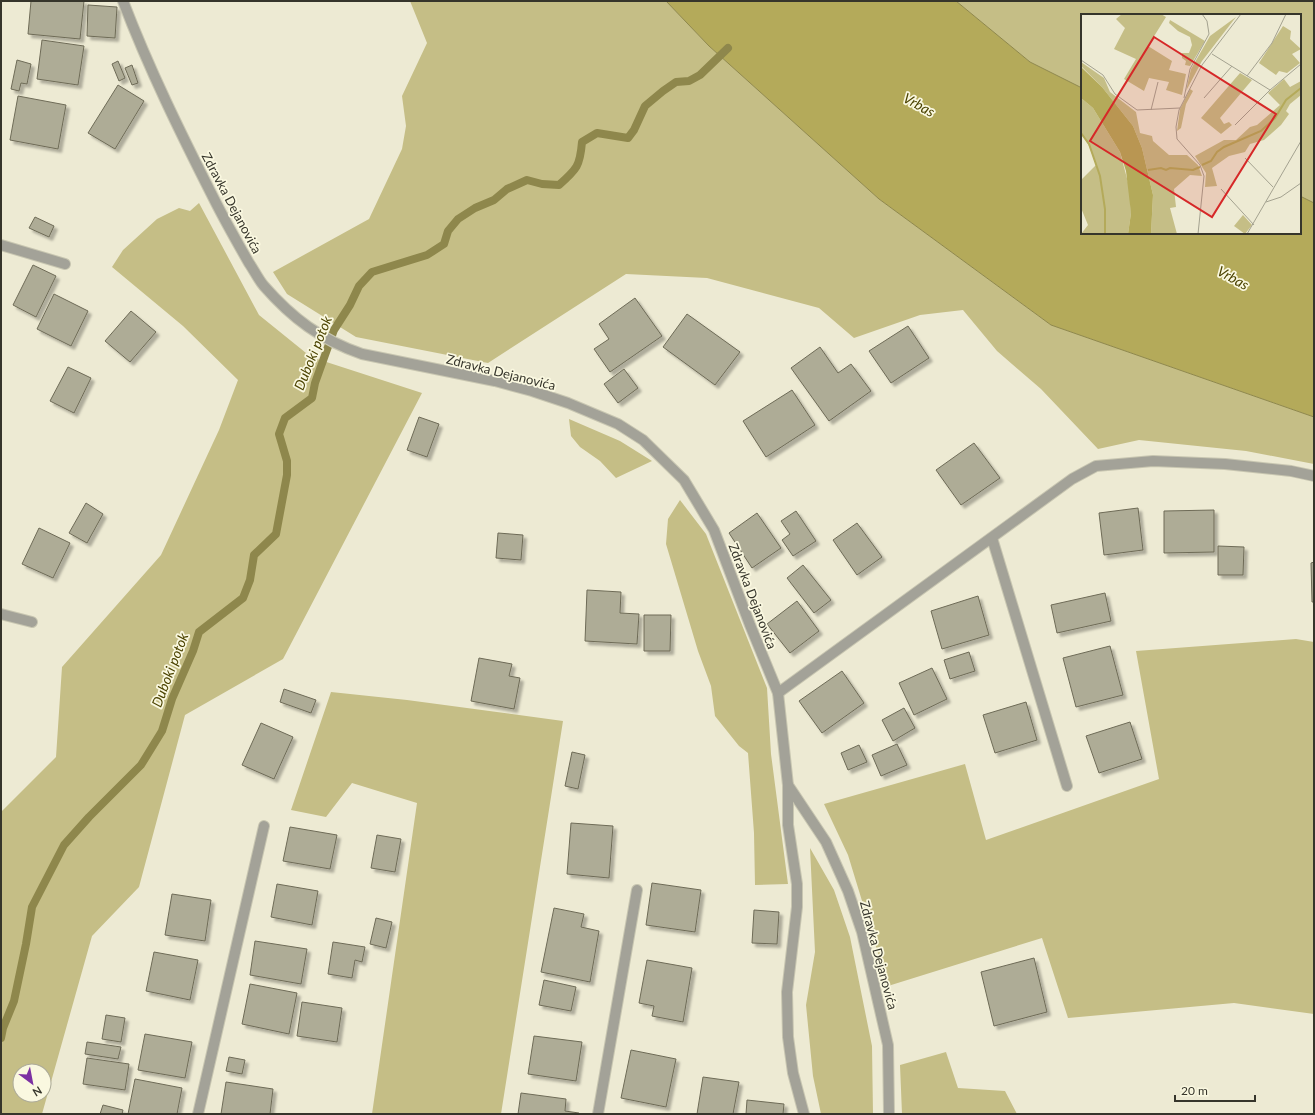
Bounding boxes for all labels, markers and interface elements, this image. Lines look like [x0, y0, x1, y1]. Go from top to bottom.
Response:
inset map [1081, 14, 1301, 234]
water label: Vrbas [901, 89, 938, 120]
street label: Zdravka Dejanovića [199, 150, 265, 256]
water label: Vrbas [1215, 262, 1252, 293]
water label: Duboki potok [290, 313, 335, 392]
street label: Zdravka Dejanovića [445, 351, 557, 393]
street label: Zdravka Dejanovića [725, 541, 781, 651]
water label: Duboki potok [148, 630, 192, 709]
street label: Zdravka Dejanovića [857, 899, 901, 1011]
north arrow [12, 1063, 52, 1103]
scale bar [1175, 1077, 1255, 1103]
text: 20 m [1181, 1083, 1208, 1098]
text: N [31, 1084, 45, 1100]

